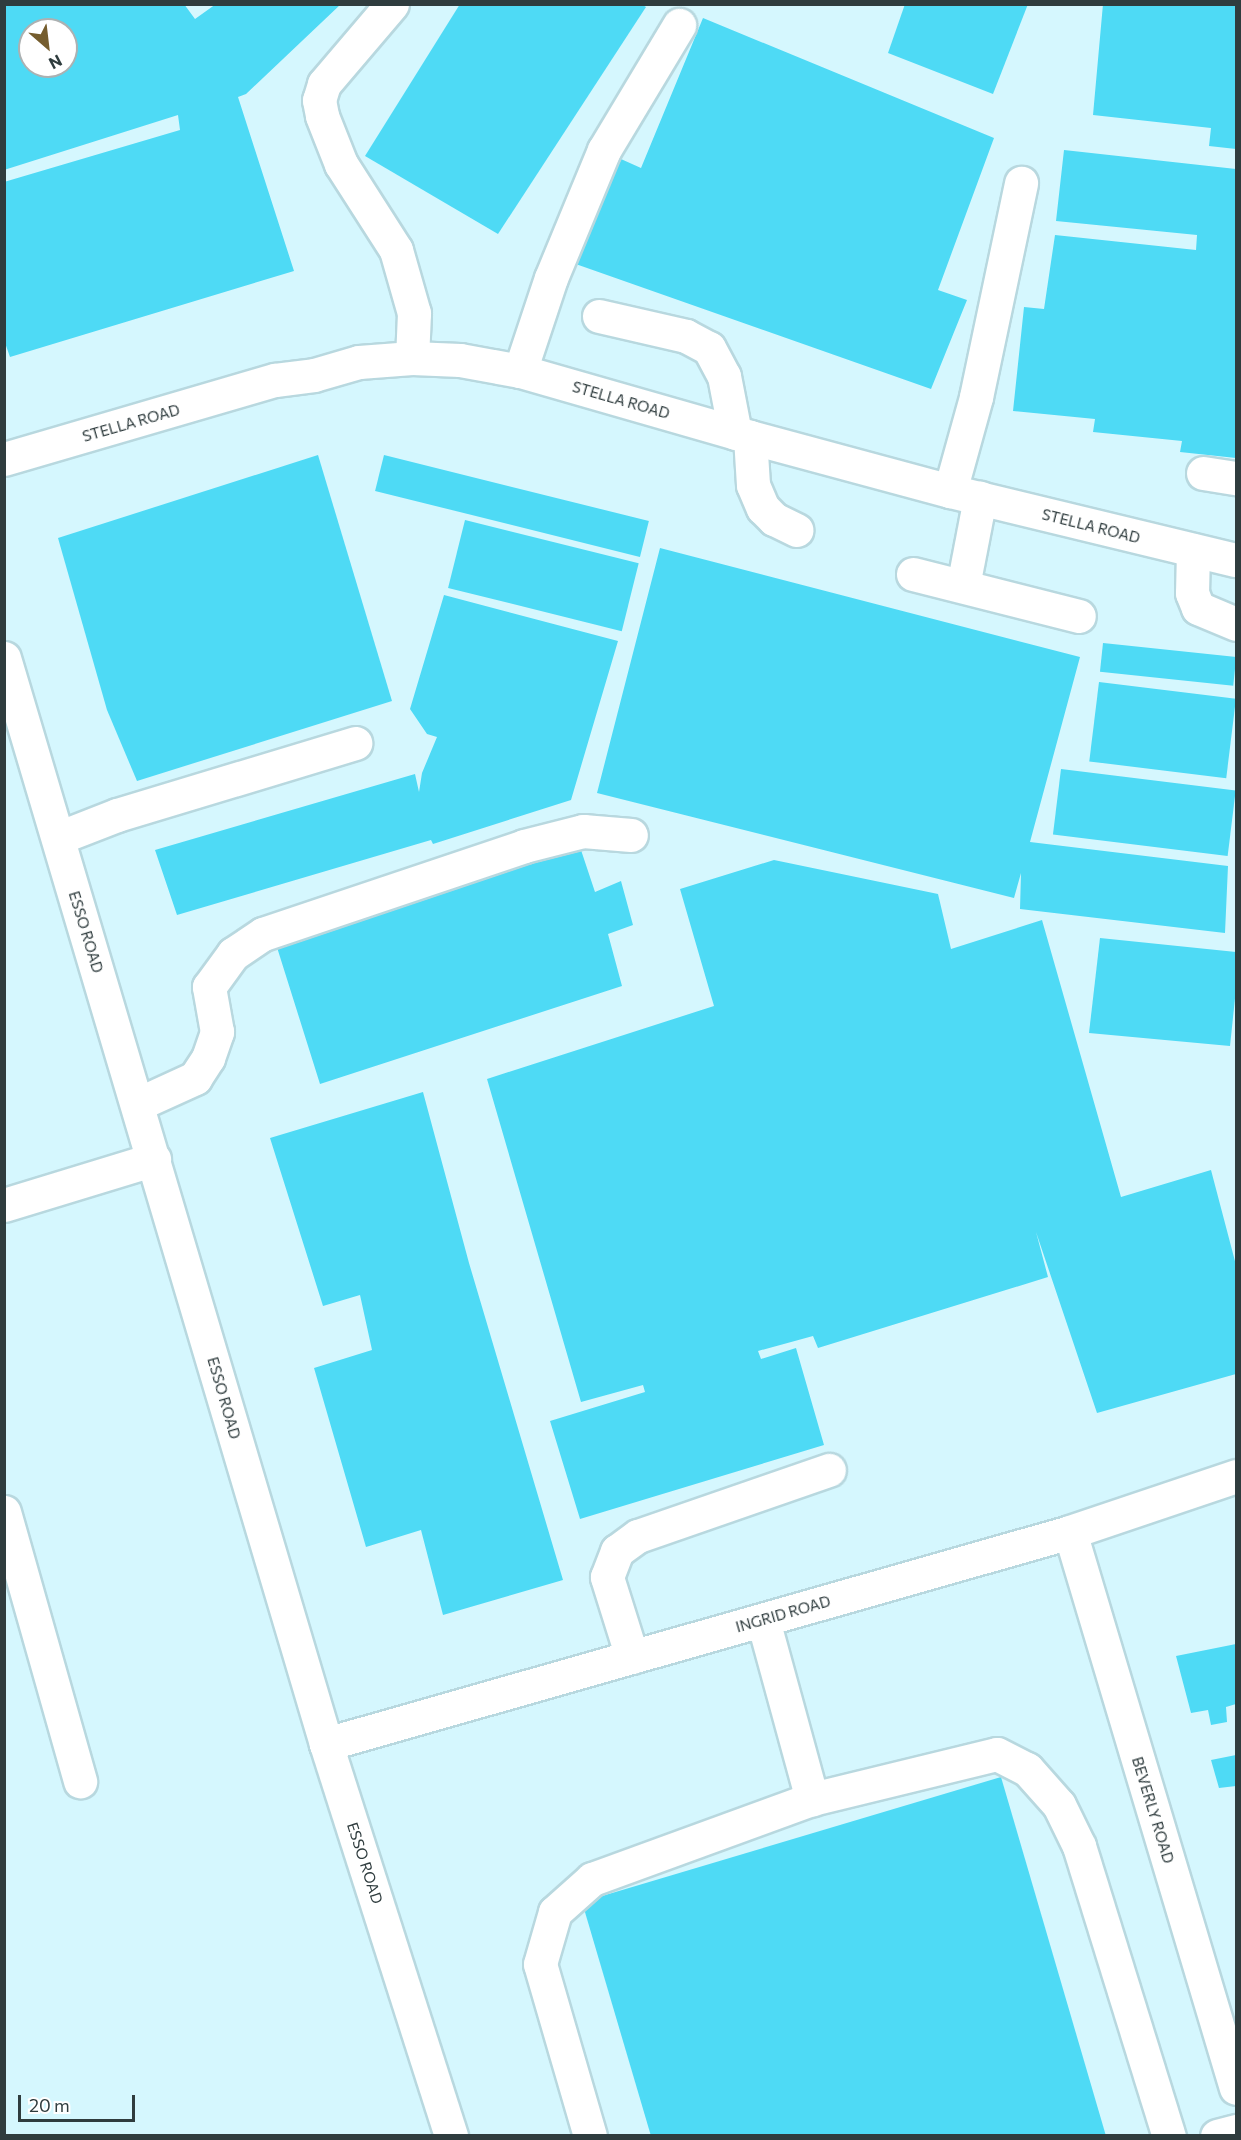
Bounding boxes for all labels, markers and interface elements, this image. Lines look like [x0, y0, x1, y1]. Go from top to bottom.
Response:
north arrow [18, 18, 78, 78]
text: N [46, 51, 66, 74]
street label: STELLA ROAD [570, 377, 672, 423]
street label: STELLA ROAD [80, 400, 182, 446]
street label: STELLA ROAD [1040, 505, 1142, 547]
street label: ESSO ROAD [65, 889, 107, 975]
street label: ESSO ROAD [204, 1355, 244, 1441]
street label: INGRID ROAD [734, 1592, 832, 1636]
street label: BEVERLY ROAD [1128, 1755, 1178, 1865]
street label: ESSO ROAD [343, 1820, 387, 1906]
scale bar [21, 2083, 138, 2121]
text: 20 m [29, 2094, 70, 2116]

